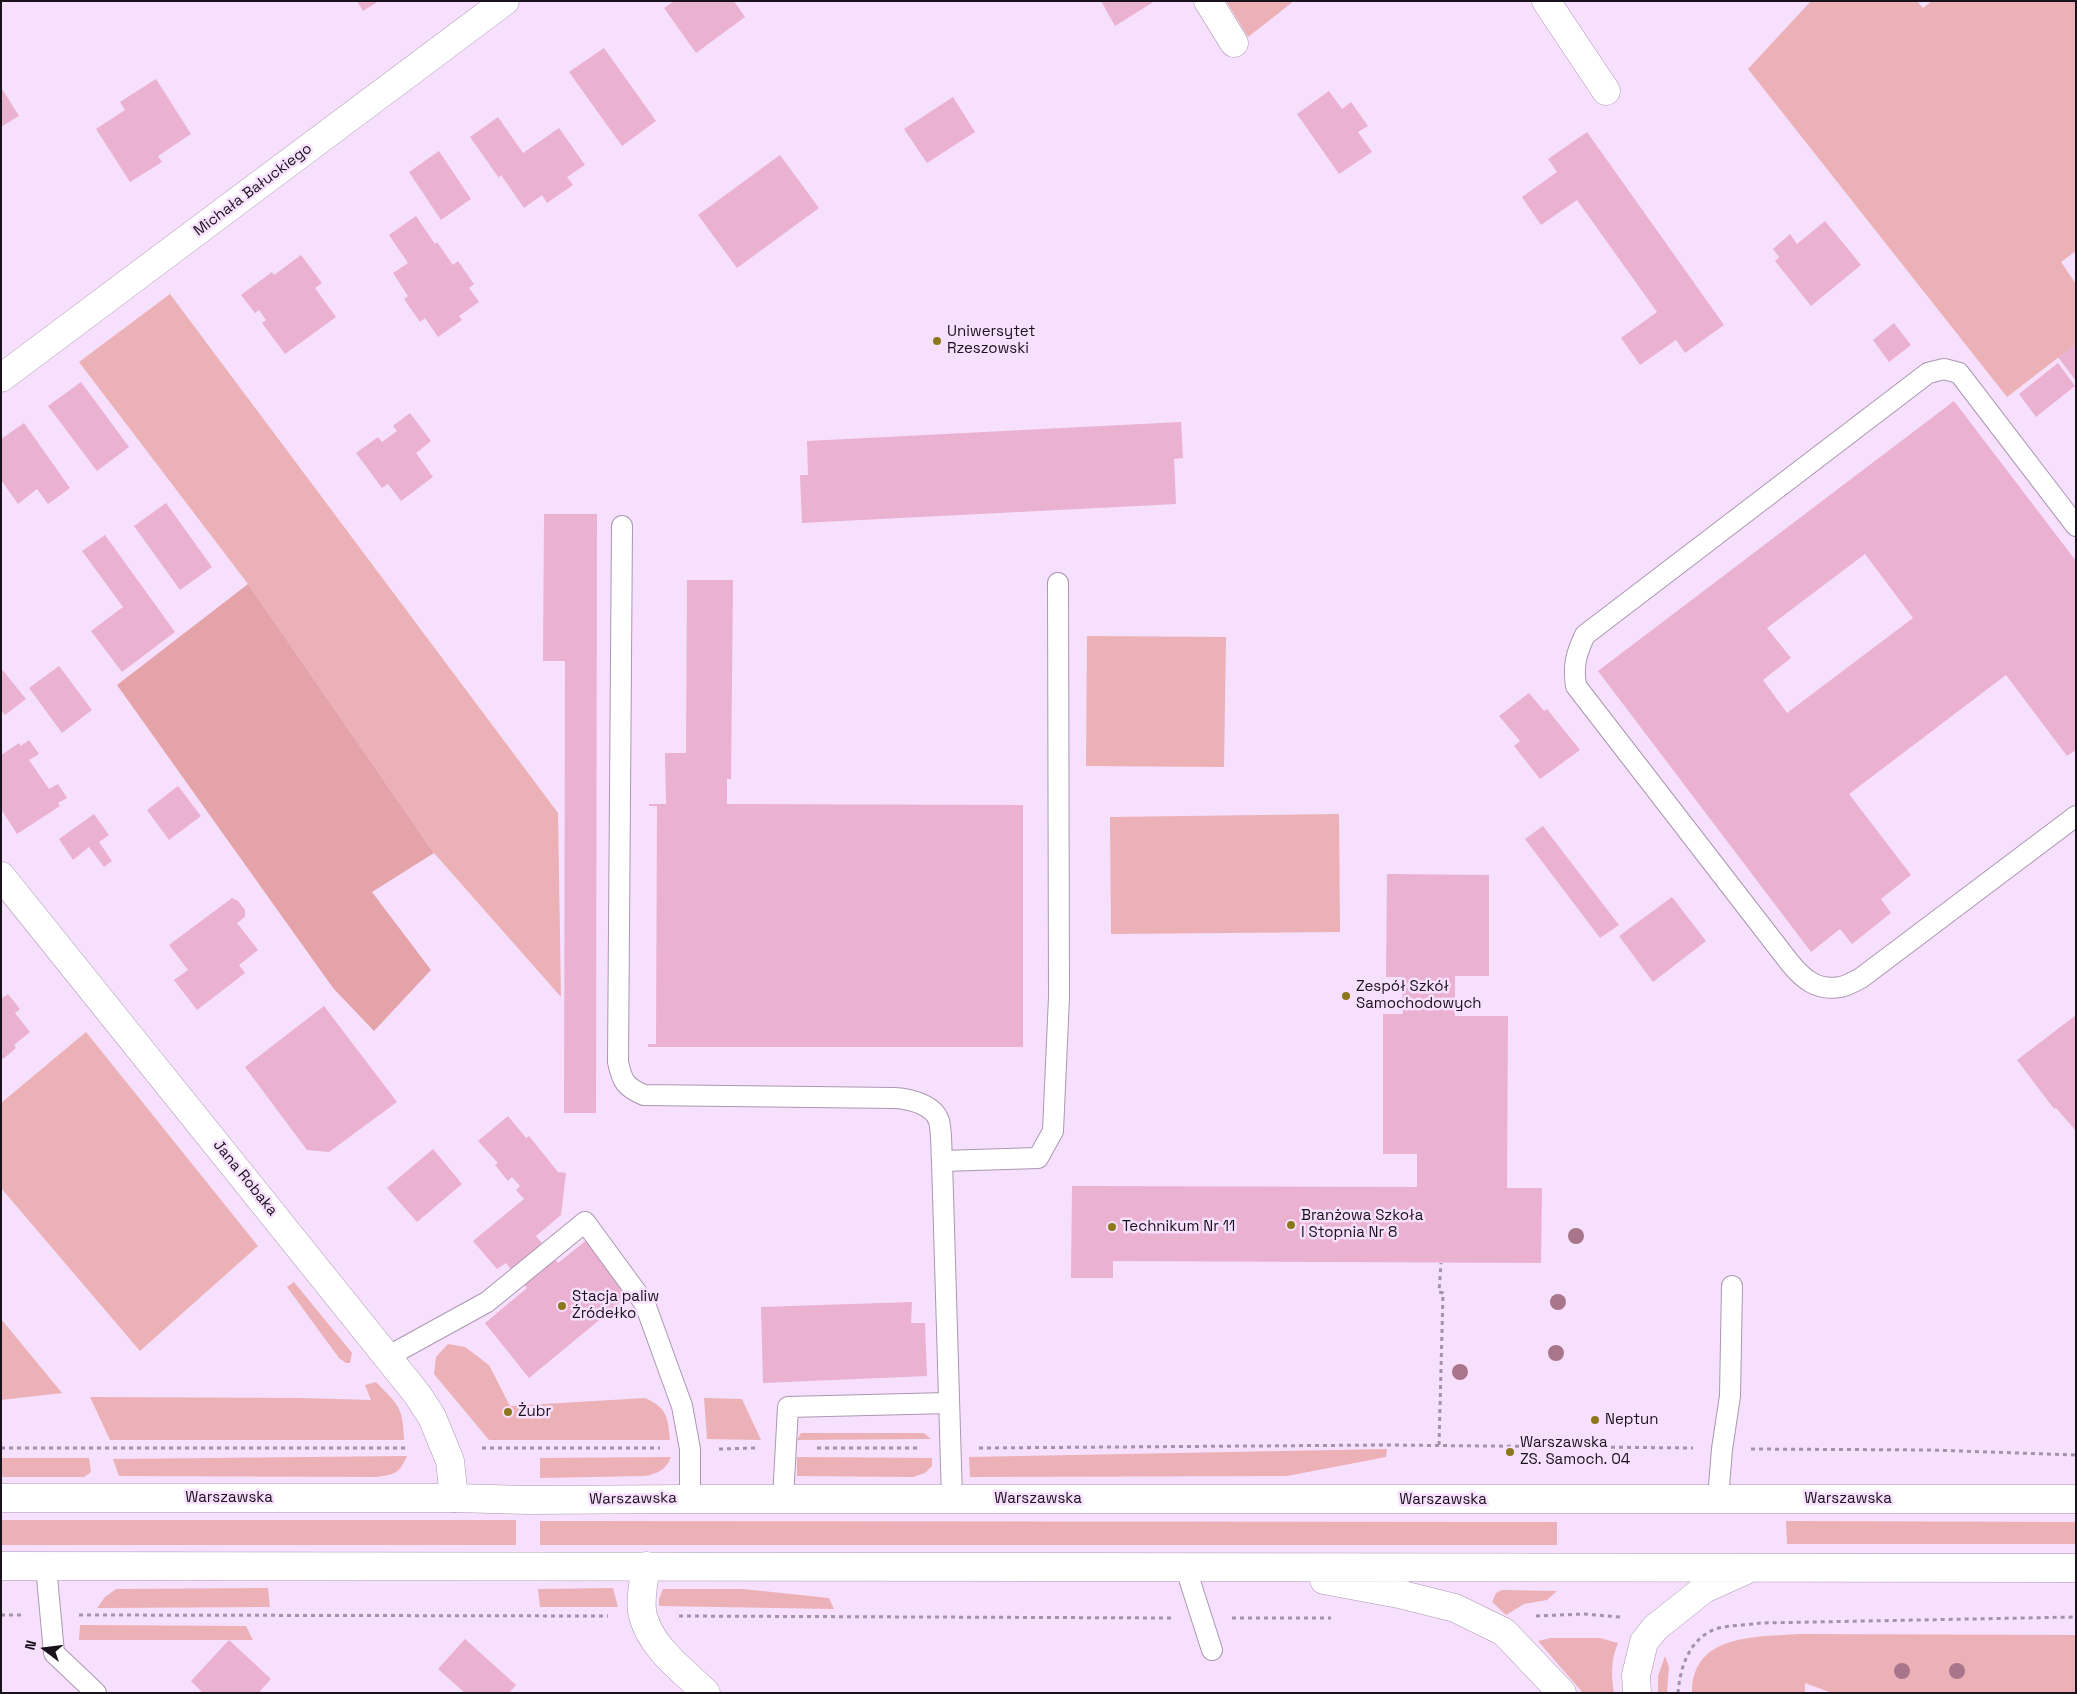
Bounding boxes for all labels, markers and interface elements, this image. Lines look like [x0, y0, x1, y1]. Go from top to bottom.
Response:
street label: Michała Bałuckiego [190, 140, 316, 240]
place label: Uniwersytet Rzeszowski [947, 323, 1035, 358]
marker: Uniwersytet Rzeszowski [931, 335, 943, 347]
place label: Zespół Szkół Samochodowych [1356, 978, 1482, 1013]
marker: Zespół Szkół Samochodowych [1340, 990, 1352, 1002]
street label: Jana Robaka [209, 1136, 281, 1220]
place label: Branżowa Szkoła I Stopnia Nr 8 [1301, 1207, 1423, 1242]
place label: Technikum Nr 11 [1122, 1218, 1235, 1236]
marker: Branżowa Szkoła I Stopnia Nr 8 [1285, 1219, 1297, 1231]
marker: Technikum Nr 11 [1106, 1221, 1118, 1233]
place label: Stacja paliw Źródełko [572, 1288, 659, 1323]
marker: Stacja paliw Źródełko [556, 1300, 568, 1312]
place label: Żubr [518, 1403, 551, 1421]
marker: Żubr [502, 1406, 514, 1418]
place label: Neptun [1605, 1411, 1658, 1429]
marker: Neptun [1589, 1414, 1601, 1426]
place label: Warszawska ZS. Samoch. 04 [1520, 1434, 1630, 1469]
marker: Warszawska ZS. Samoch. 04 [1504, 1446, 1516, 1458]
street label: Warszawska [185, 1489, 273, 1507]
street label: Warszawska [589, 1489, 677, 1509]
street label: Warszawska [994, 1490, 1082, 1508]
street label: Warszawska [1804, 1490, 1892, 1508]
street label: Warszawska [1399, 1491, 1487, 1509]
north arrow [20, 1624, 70, 1674]
text: N [21, 1638, 40, 1652]

